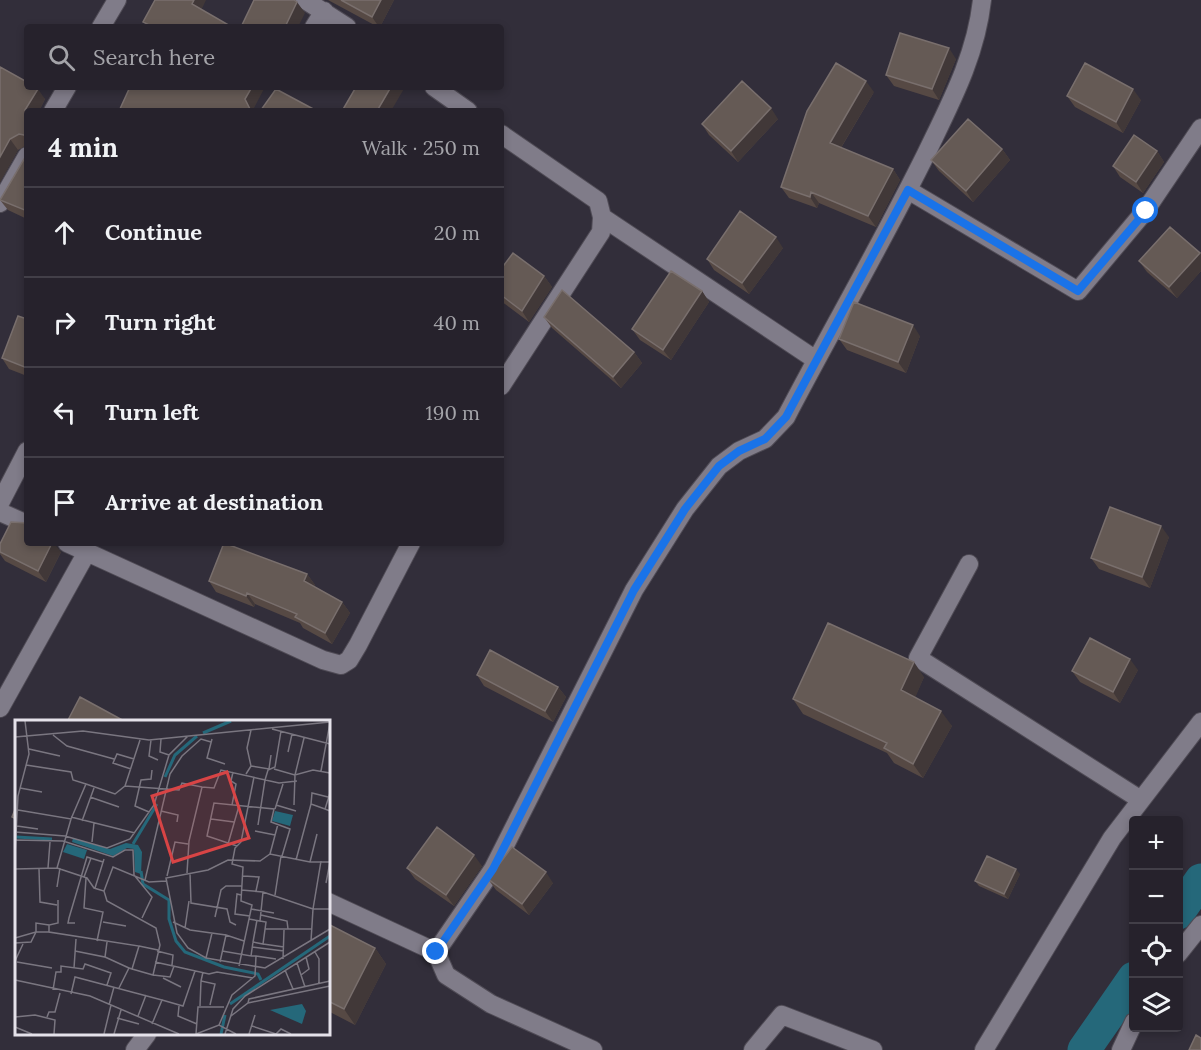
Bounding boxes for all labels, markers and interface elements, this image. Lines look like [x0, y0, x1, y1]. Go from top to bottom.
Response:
search box [24, 24, 504, 90]
icon: search [45, 41, 78, 74]
text: Search here [93, 43, 215, 71]
text: 4 min [48, 131, 118, 164]
text: Walk · 250 m [362, 135, 480, 160]
route start [1132, 197, 1158, 223]
icon: ahead [48, 216, 81, 249]
text: Continue [105, 218, 202, 246]
text: 20 m [434, 220, 480, 245]
icon: right [48, 306, 81, 339]
text: Turn right [105, 308, 216, 336]
text: 40 m [434, 310, 480, 335]
icon: left [48, 396, 81, 429]
text: Turn left [105, 398, 199, 426]
text: 190 m [426, 400, 480, 425]
icon: arrive [48, 486, 81, 519]
text: Arrive at destination [105, 488, 323, 516]
inset map [15, 720, 330, 1035]
map controls [1129, 816, 1183, 1032]
button: + [1129, 816, 1183, 870]
button: − [1129, 870, 1183, 924]
button: locate [1129, 924, 1183, 978]
route end [422, 938, 448, 964]
button: layers [1129, 978, 1183, 1032]

